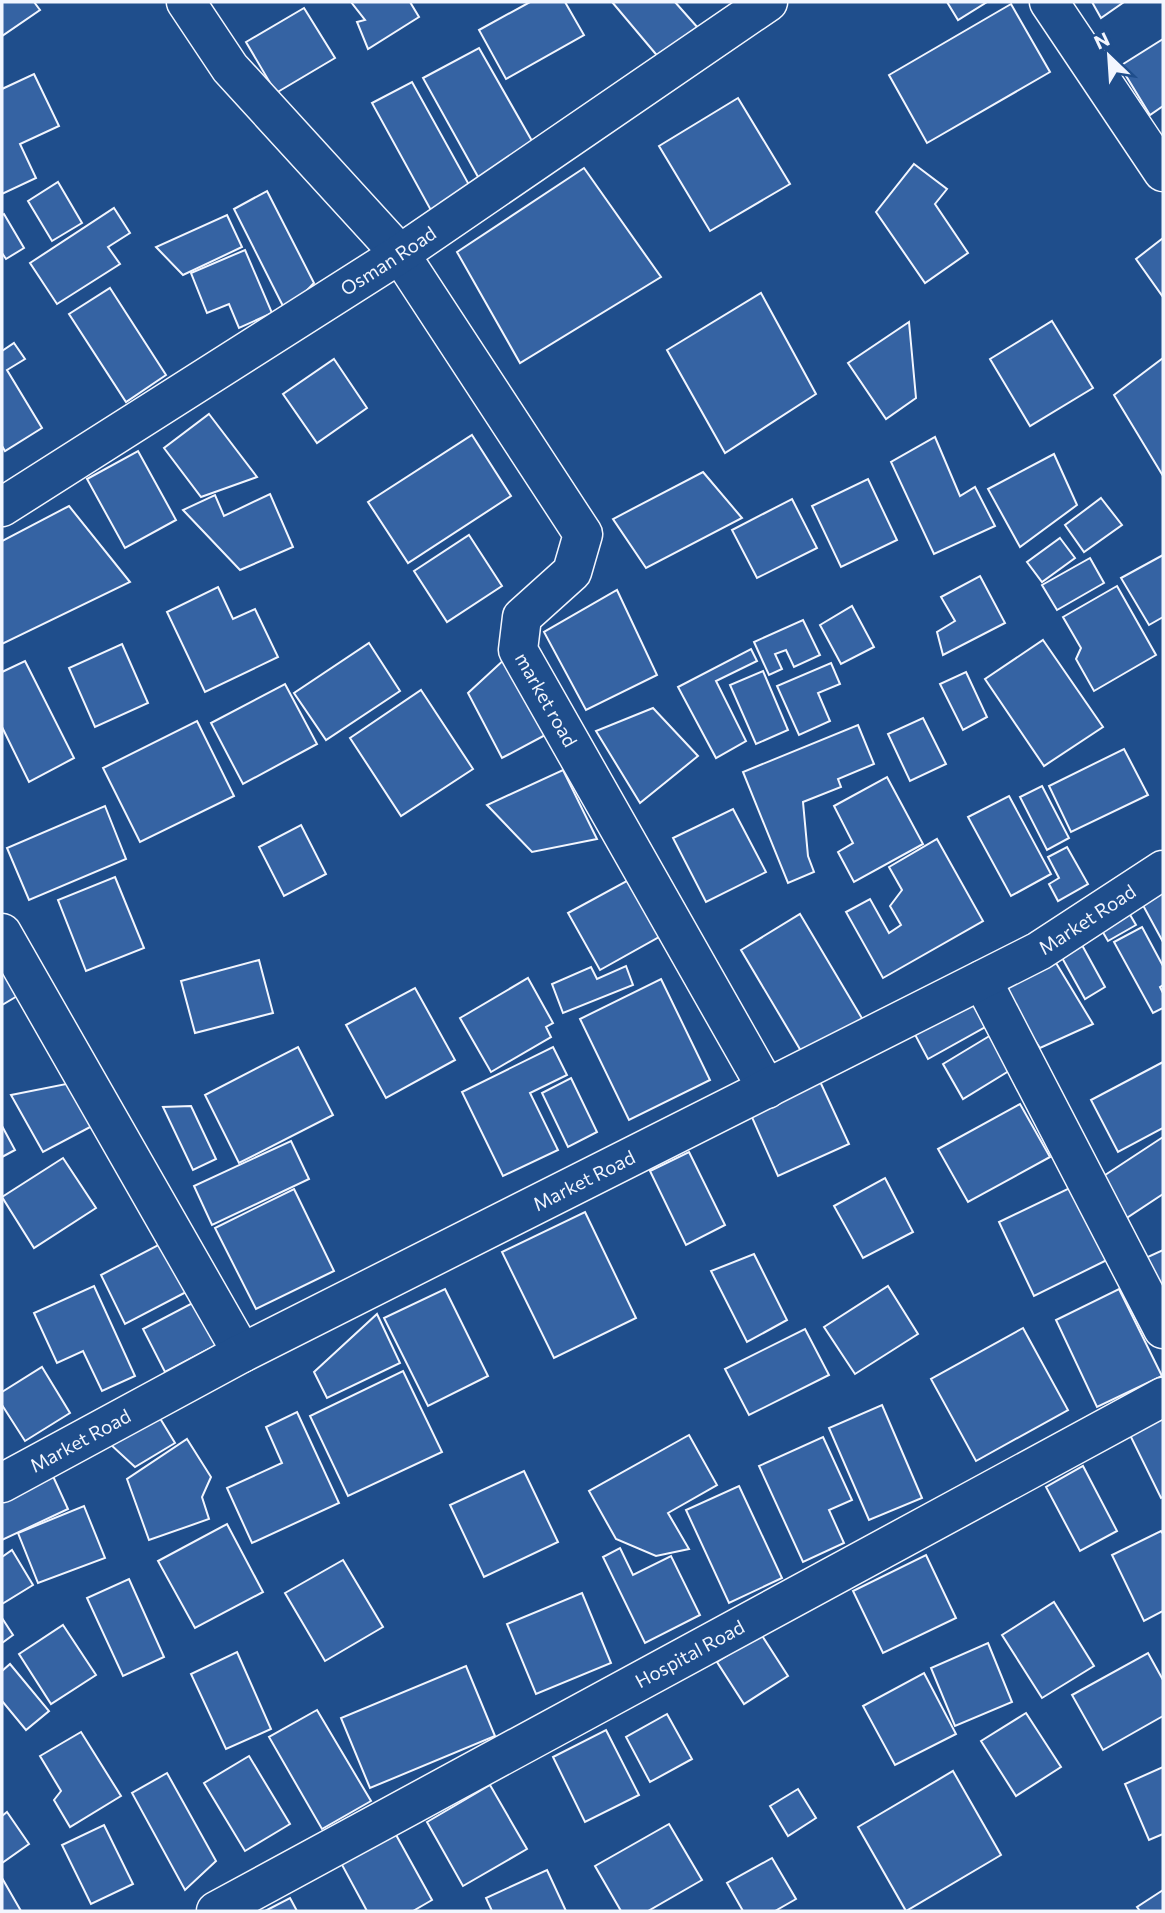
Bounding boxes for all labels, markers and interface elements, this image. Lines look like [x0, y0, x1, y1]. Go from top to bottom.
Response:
north arrow [1074, 21, 1144, 91]
text: N [1090, 27, 1113, 54]
street label: Osman Road [336, 221, 440, 300]
street label: market road [511, 648, 582, 751]
street label: Market Road [1034, 879, 1140, 959]
street label: Market Road [529, 1145, 639, 1215]
street label: Market Road [26, 1404, 134, 1477]
street label: Hospital Road [631, 1615, 748, 1692]

